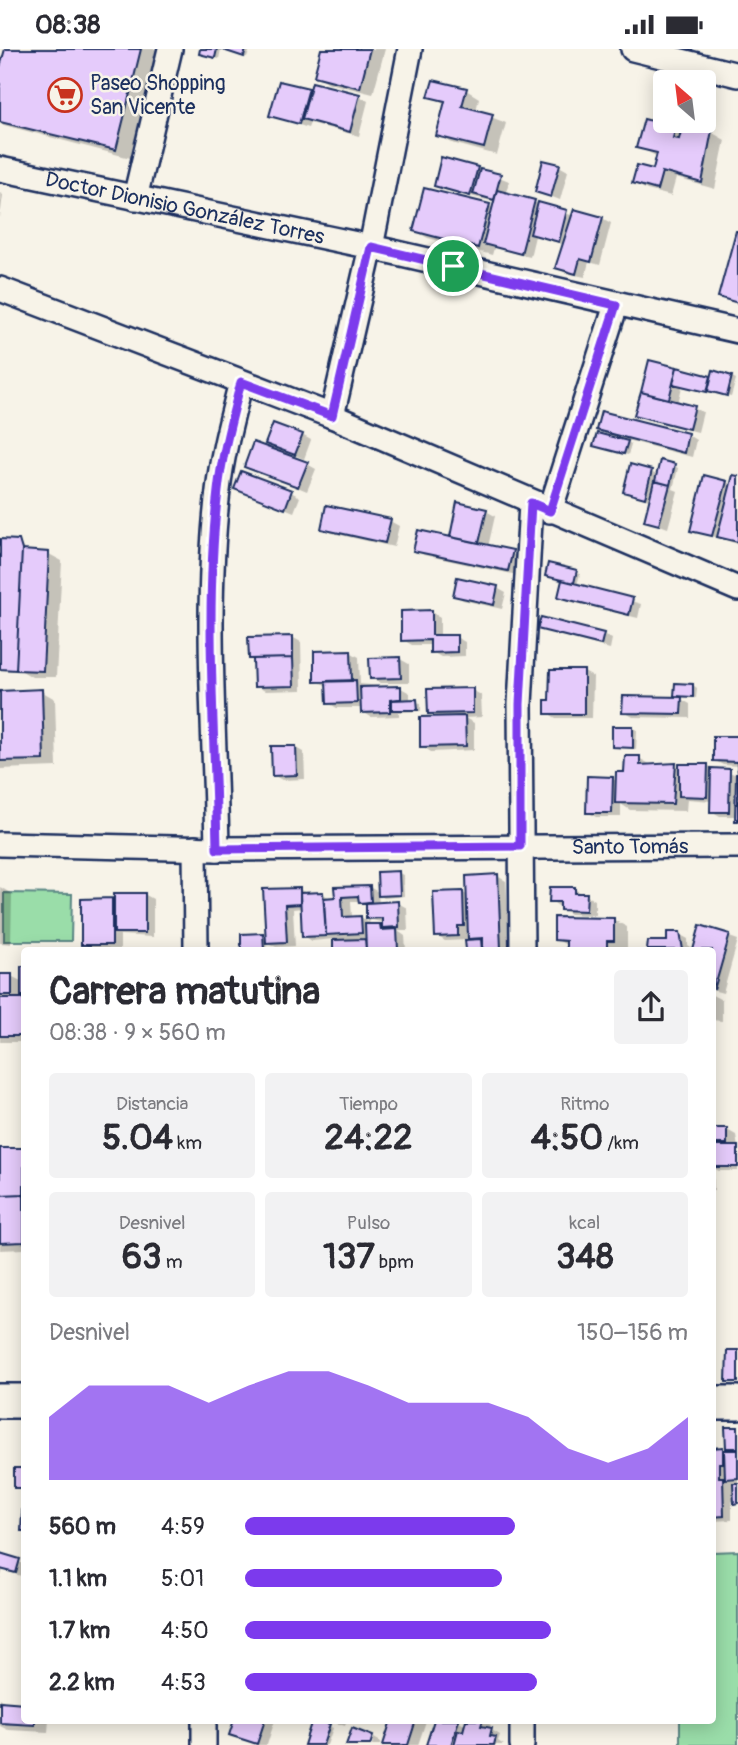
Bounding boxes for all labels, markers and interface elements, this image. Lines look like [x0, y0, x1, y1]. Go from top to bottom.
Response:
text: 08:38 [35, 9, 100, 41]
place label: Paseo Shopping San Vicente [90, 70, 225, 121]
north arrow [653, 70, 716, 133]
map controls [653, 70, 716, 133]
supermarket icon: Paseo Shopping San Vicente [46, 76, 84, 114]
street label: Doctor Dionisio González Torres [43, 165, 328, 250]
pin [423, 236, 483, 296]
icon: arrive [434, 247, 472, 285]
street label: Santo Tomás [572, 833, 689, 860]
text: Carrera matutina [49, 968, 320, 1016]
button: share [614, 970, 688, 1044]
text: 08:38 · 9 × 560 m [49, 1018, 226, 1047]
text: Distancia [116, 1092, 188, 1116]
text: Tiempo [339, 1092, 398, 1116]
text: Ritmo [560, 1092, 609, 1116]
text: 5.04 [102, 1116, 173, 1160]
text: 24:22 [324, 1116, 413, 1160]
text: 4:50 [531, 1116, 603, 1160]
text: km [173, 1131, 202, 1155]
text: /km [603, 1131, 639, 1155]
text: Desnivel [119, 1211, 186, 1235]
text: Pulso [347, 1211, 390, 1235]
text: kcal [569, 1211, 600, 1235]
text: 63 [122, 1235, 162, 1279]
text: 137 [323, 1235, 375, 1279]
text: 348 [556, 1235, 614, 1279]
text: m [162, 1250, 183, 1274]
text: bpm [375, 1250, 414, 1274]
text: Desnivel [49, 1318, 130, 1347]
text: 150–156 m [577, 1318, 688, 1347]
text: 560 m [49, 1512, 116, 1541]
text: 4:59 [161, 1512, 205, 1541]
text: 1.1 km [49, 1564, 107, 1593]
text: 5:01 [161, 1564, 204, 1593]
text: 1.7 km [49, 1616, 110, 1645]
text: 4:50 [161, 1616, 209, 1645]
text: 2.2 km [49, 1668, 115, 1697]
text: 4:53 [161, 1668, 206, 1697]

